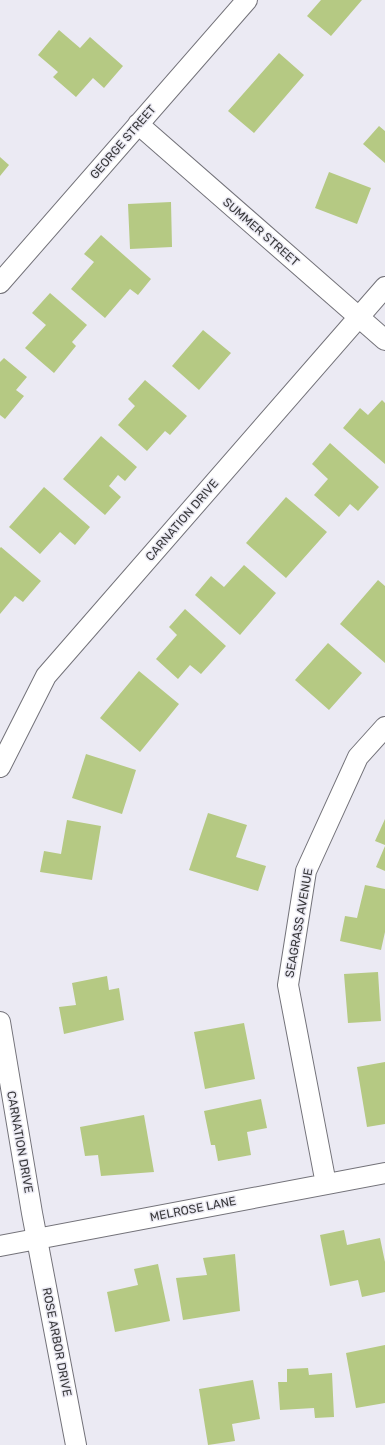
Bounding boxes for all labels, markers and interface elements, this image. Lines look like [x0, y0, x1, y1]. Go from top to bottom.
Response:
street label: GEORGE STREET [87, 102, 159, 182]
street label: SUMMER STREET [220, 195, 302, 269]
street label: CARNATION DRIVE [143, 476, 221, 564]
street label: SEAGRASS AVENUE [282, 867, 316, 979]
street label: CARNATION DRIVE [4, 1090, 36, 1194]
street label: MELROSE LANE [149, 1194, 237, 1224]
street label: ROSE ARBOR DRIVE [40, 1286, 74, 1398]

